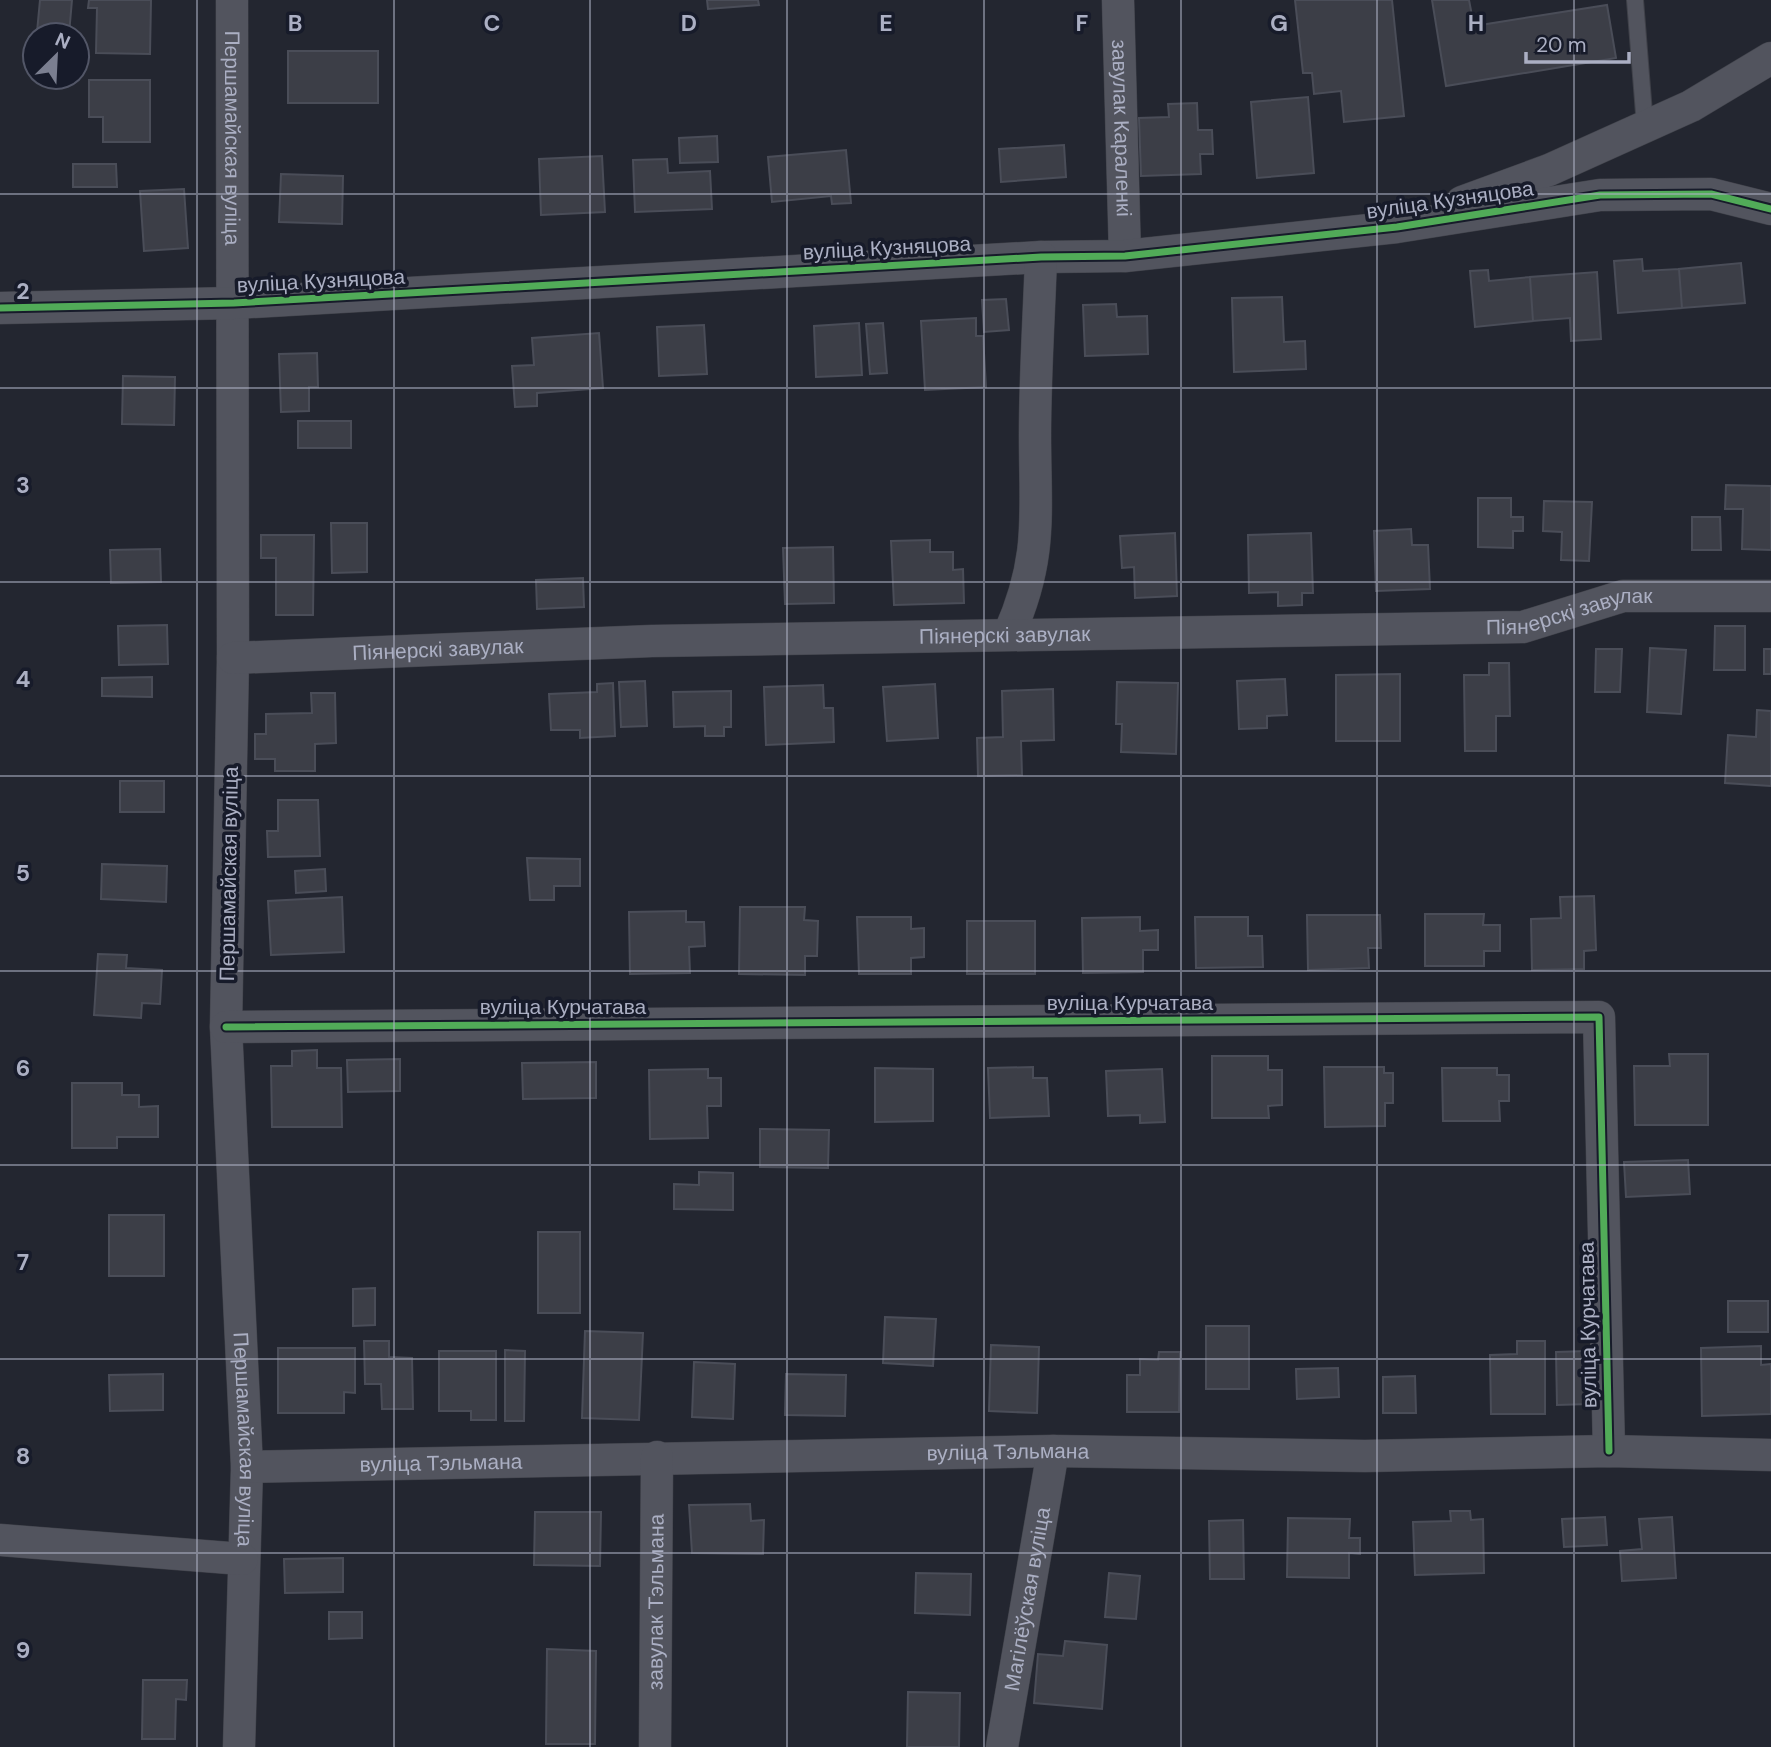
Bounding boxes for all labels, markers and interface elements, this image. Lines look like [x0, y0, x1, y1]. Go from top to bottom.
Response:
text: B [288, 8, 302, 38]
text: C [484, 8, 500, 38]
text: D [681, 8, 697, 38]
text: E [879, 8, 893, 38]
text: F [1076, 8, 1089, 38]
text: G [1270, 8, 1288, 38]
text: H [1468, 8, 1484, 38]
north arrow [21, 21, 91, 91]
scale bar [1526, 21, 1629, 65]
text: N [51, 27, 74, 55]
street label: Першамайская вуліца [218, 30, 246, 246]
text: 20 m [1536, 31, 1587, 59]
street label: завулак Караленкі [1105, 39, 1138, 217]
street label: вуліца Кузняцова [1365, 174, 1536, 226]
street label: вуліца Кузняцова [802, 230, 972, 266]
street label: вуліца Кузняцова [236, 263, 406, 299]
text: 2 [16, 276, 30, 306]
text: 3 [16, 470, 30, 500]
street label: Піянерскі завулак [1486, 582, 1653, 642]
street label: Піянерскі завулак [919, 620, 1091, 651]
street label: Піянерскі завулак [352, 632, 525, 667]
text: 4 [16, 664, 31, 694]
street label: Першамайская вуліца [213, 766, 245, 982]
text: 5 [16, 858, 30, 888]
street label: вуліца Курчатава [1047, 989, 1214, 1017]
street label: вуліца Курчатава [480, 993, 647, 1021]
text: 6 [16, 1053, 30, 1083]
street label: вуліца Курчатава [1573, 1241, 1603, 1408]
text: 7 [17, 1247, 29, 1277]
street label: Першамайская вуліца [227, 1331, 261, 1548]
street label: вуліца Тэльмана [926, 1437, 1090, 1468]
text: 8 [16, 1441, 30, 1471]
street label: вуліца Тэльмана [359, 1448, 523, 1479]
street label: Магілёўская вуліца [998, 1505, 1057, 1693]
street label: завулак Тэльмана [641, 1513, 671, 1690]
text: 9 [16, 1635, 30, 1665]

